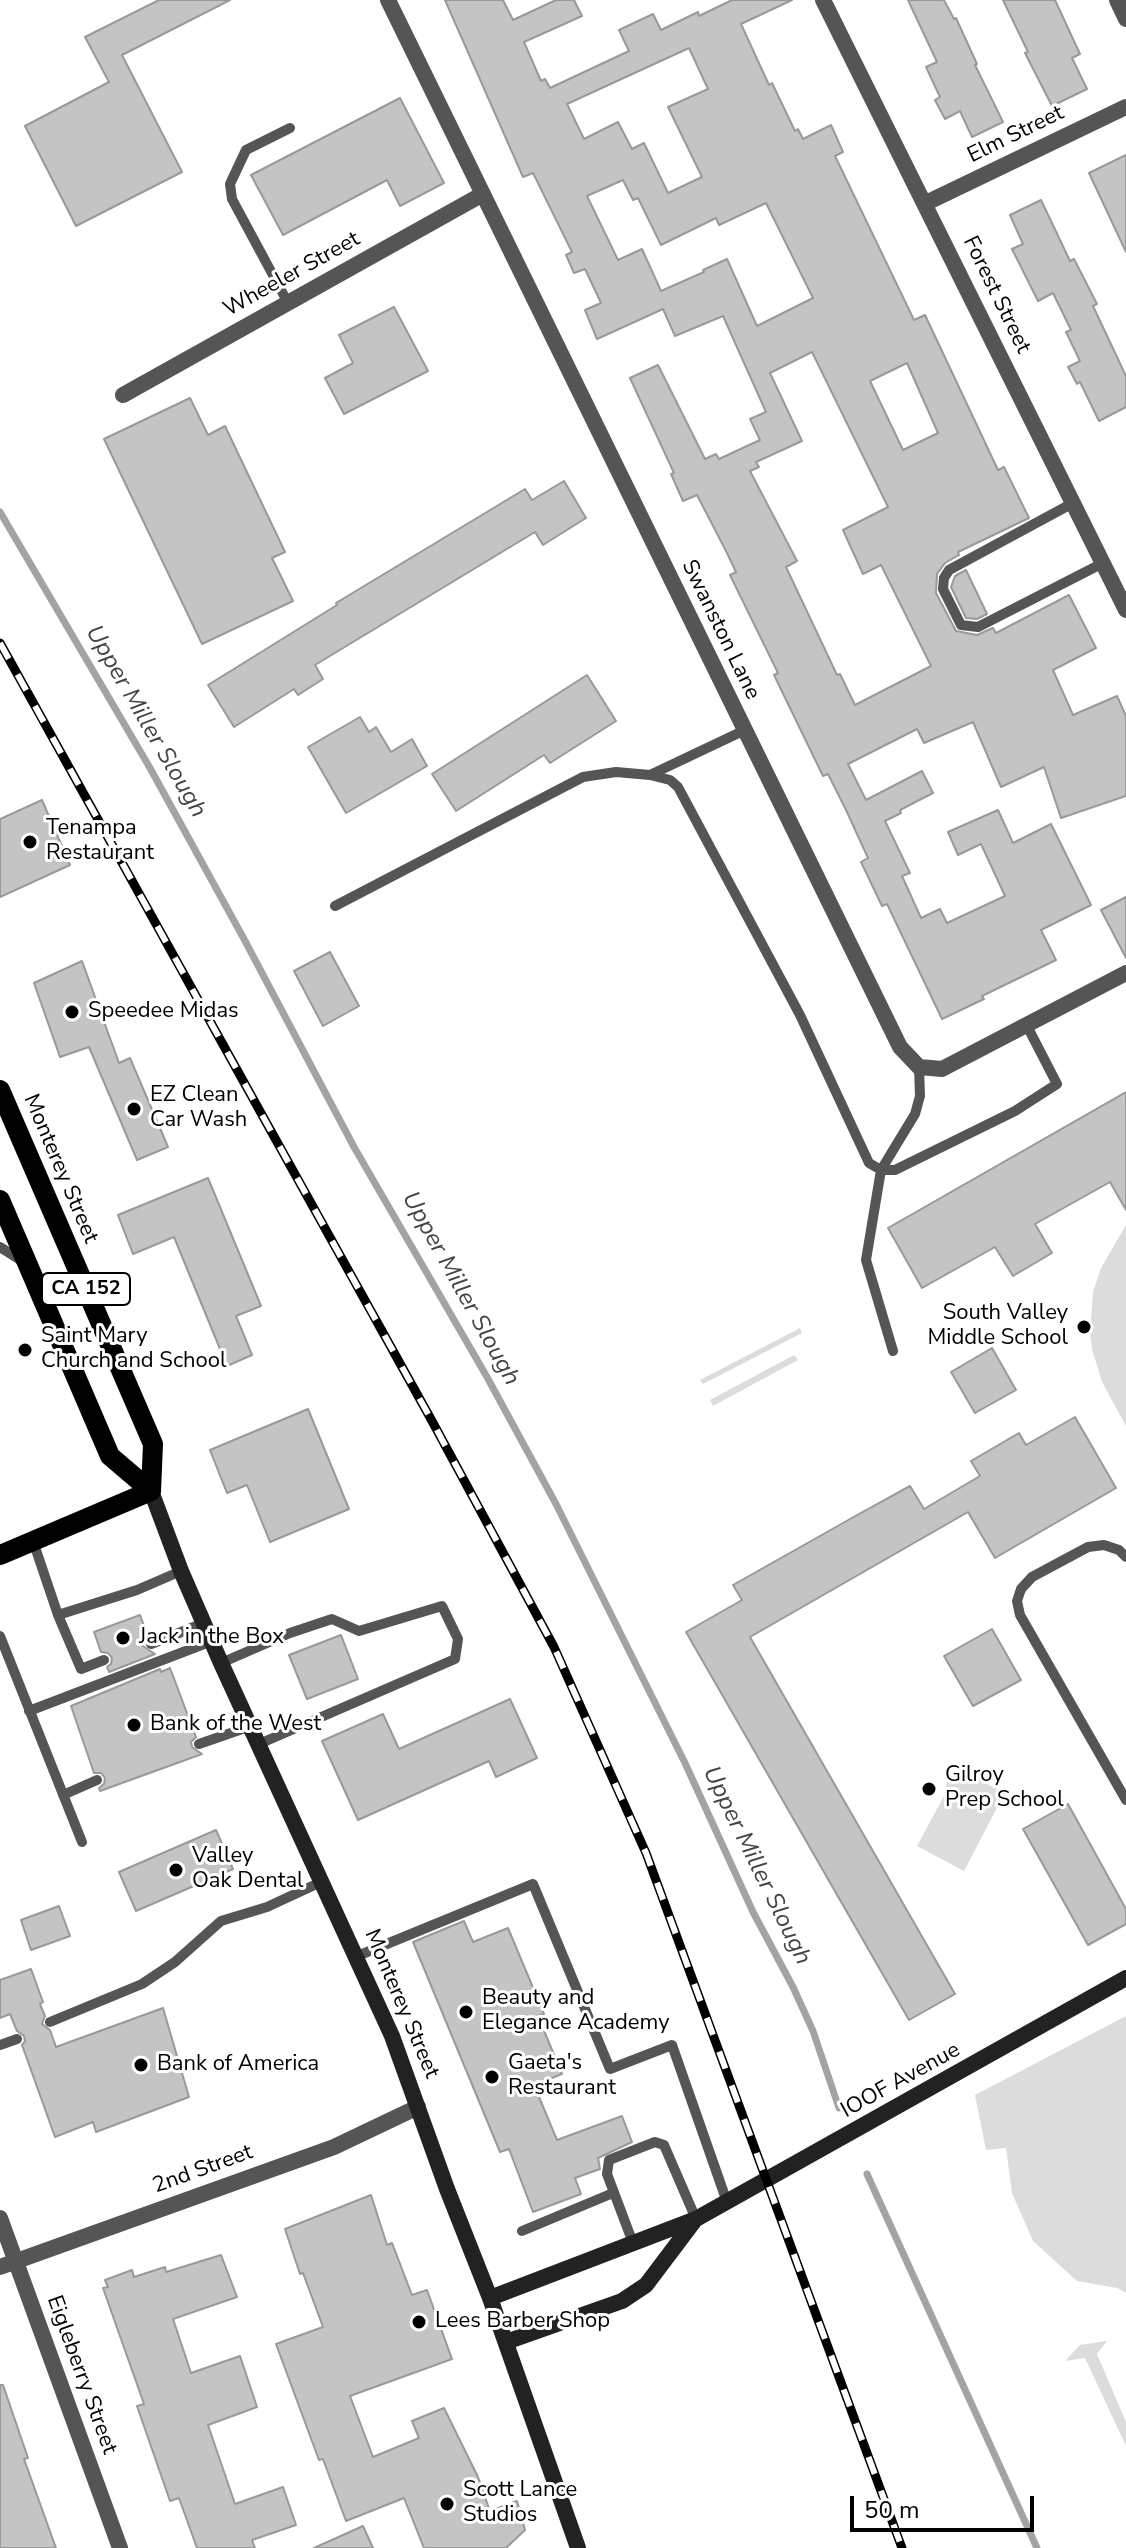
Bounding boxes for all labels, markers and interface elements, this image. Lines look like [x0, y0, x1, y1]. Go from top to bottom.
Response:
street label: Elm Street [964, 100, 1068, 170]
street label: Wheeler Street [219, 227, 365, 323]
street label: Forest Street [956, 232, 1036, 358]
street label: Swanston Lane [675, 556, 765, 704]
water label: Upper Miller Slough [78, 621, 212, 823]
place label: Tenampa Restaurant [46, 816, 154, 868]
marker: Tenampa Restaurant [21, 833, 39, 851]
place label: Speedee Midas [88, 999, 239, 1025]
marker: Speedee Midas [63, 1003, 81, 1021]
place label: EZ Clean Car Wash [150, 1083, 247, 1134]
street label: Monterey Street [17, 1091, 103, 1247]
marker: EZ Clean Car Wash [125, 1100, 143, 1118]
water label: Upper Miller Slough [395, 1187, 525, 1391]
road number: CA 152 [42, 1273, 130, 1305]
place label: South Valley Middle School [927, 1301, 1068, 1352]
marker: South Valley Middle School [1075, 1318, 1093, 1336]
place label: Saint Mary Church and School [41, 1324, 227, 1376]
marker: Saint Mary Church and School [16, 1341, 34, 1359]
place label: Jack in the Box [139, 1625, 284, 1651]
marker: Jack in the Box [114, 1629, 132, 1647]
place label: Bank of the West [150, 1712, 321, 1738]
marker: Bank of the West [125, 1716, 143, 1734]
water label: Upper Miller Slough [696, 1762, 816, 1970]
place label: Gilroy Prep School [945, 1763, 1064, 1814]
marker: Gilroy Prep School [920, 1780, 938, 1798]
place label: Valley Oak Dental [192, 1844, 304, 1896]
marker: Valley Oak Dental [167, 1861, 185, 1879]
street label: Monterey Street [358, 1926, 444, 2082]
place label: Beauty and Elegance Academy [482, 1986, 670, 2038]
marker: Beauty and Elegance Academy [457, 2003, 475, 2021]
street label: IOOF Avenue [837, 2037, 965, 2125]
place label: Gaeta's Restaurant [508, 2051, 616, 2102]
place label: Bank of America [157, 2052, 319, 2078]
marker: Bank of America [132, 2056, 150, 2074]
marker: Gaeta's Restaurant [483, 2068, 501, 2086]
street label: 2nd Street [150, 2140, 256, 2200]
street label: Eigleberry Street [40, 2292, 122, 2458]
place label: Lees Barber Shop [435, 2309, 610, 2335]
marker: Lees Barber Shop [410, 2313, 428, 2331]
place label: Scott Lance Studios [463, 2478, 577, 2530]
scale bar [854, 2480, 1038, 2530]
text: 50 m [864, 2494, 920, 2526]
marker: Scott Lance Studios [438, 2495, 456, 2513]

